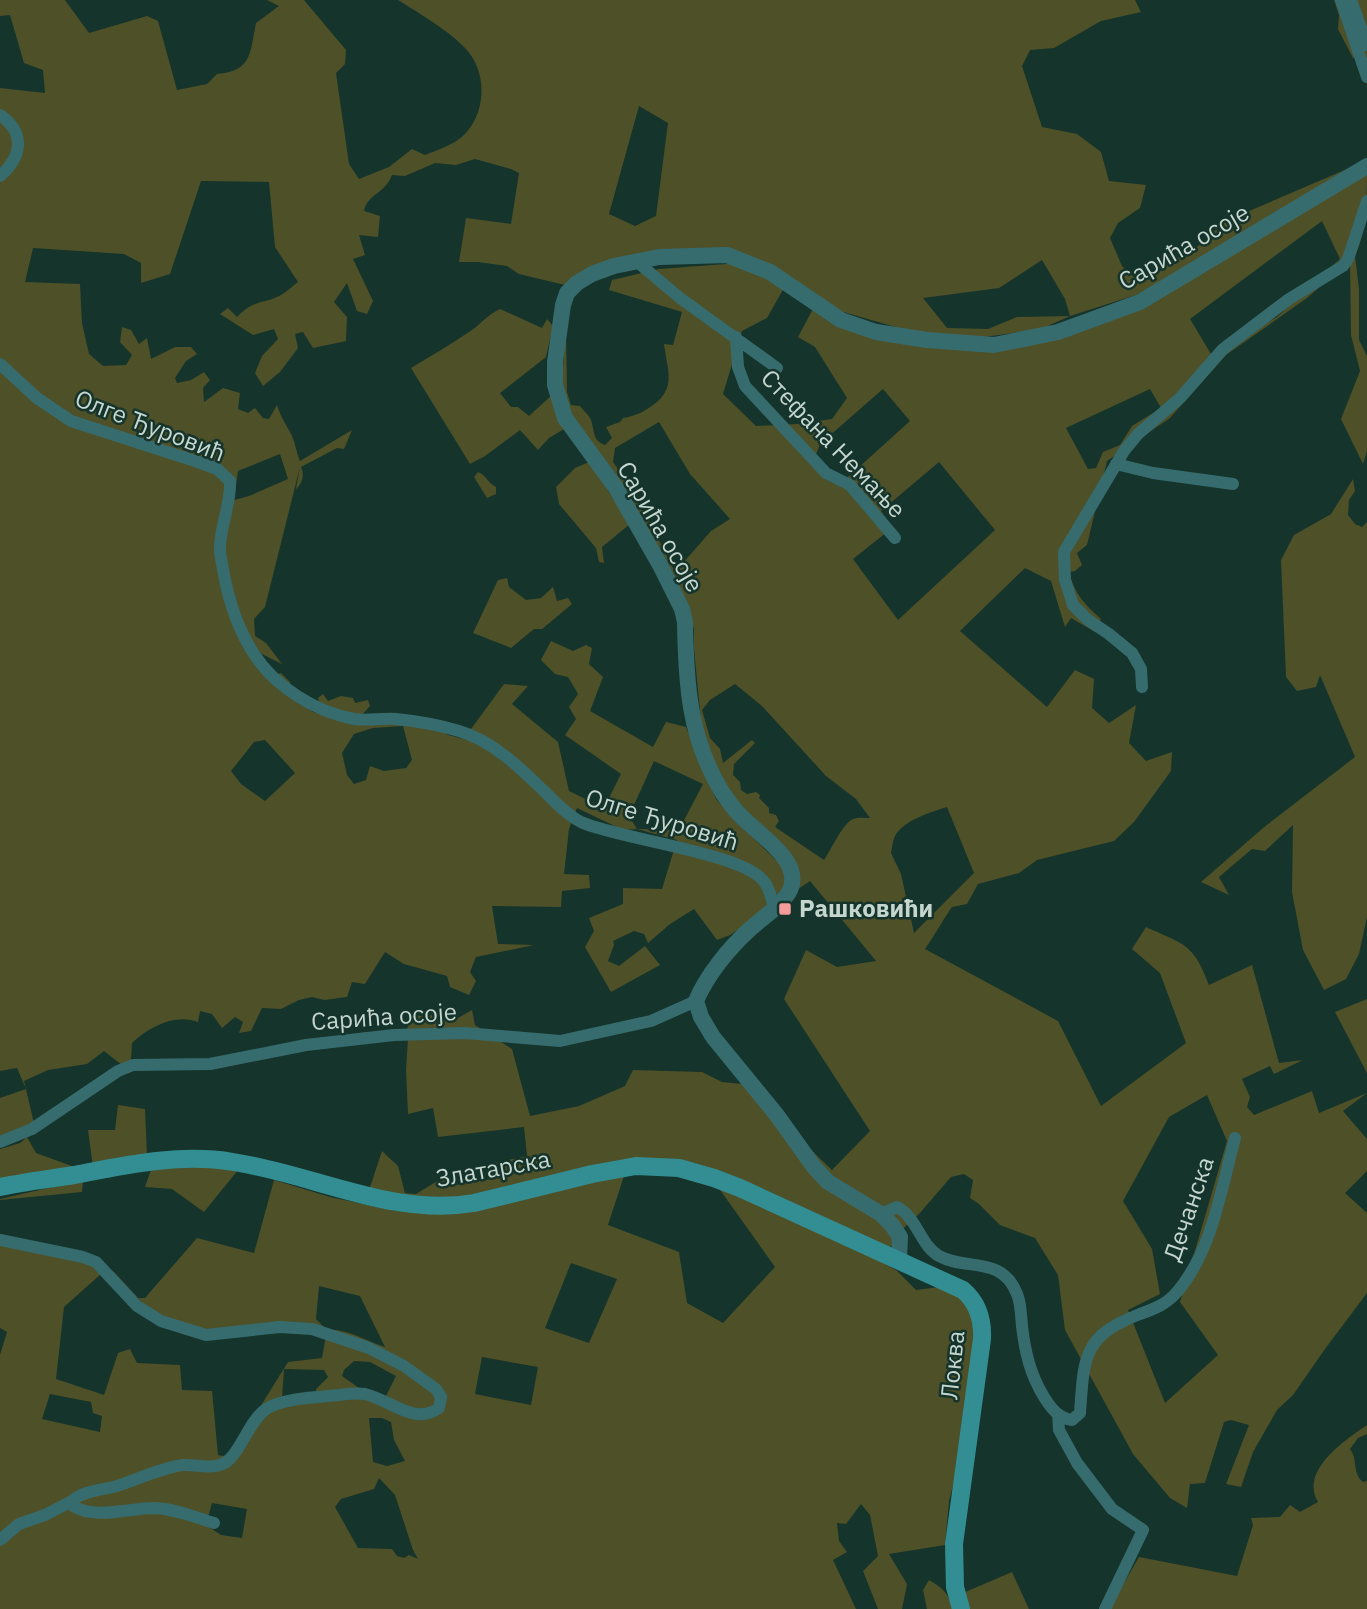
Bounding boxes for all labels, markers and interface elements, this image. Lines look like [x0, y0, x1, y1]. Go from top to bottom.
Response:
street label: Сарића осоје [1112, 196, 1255, 296]
street label: Стефана Немање [754, 362, 913, 525]
street label: Олге Ђуровић [71, 382, 230, 468]
street label: Сарића осоје [611, 455, 711, 598]
street label: Олге Ђуровић [582, 781, 743, 857]
place label: Рашковићи [799, 892, 933, 924]
marker: Рашковићи [777, 901, 793, 917]
street label: Сарића осоје [310, 995, 458, 1037]
street label: Златарска [433, 1142, 553, 1194]
street label: Дечанска [1155, 1152, 1221, 1265]
street label: Локва [932, 1329, 972, 1401]

